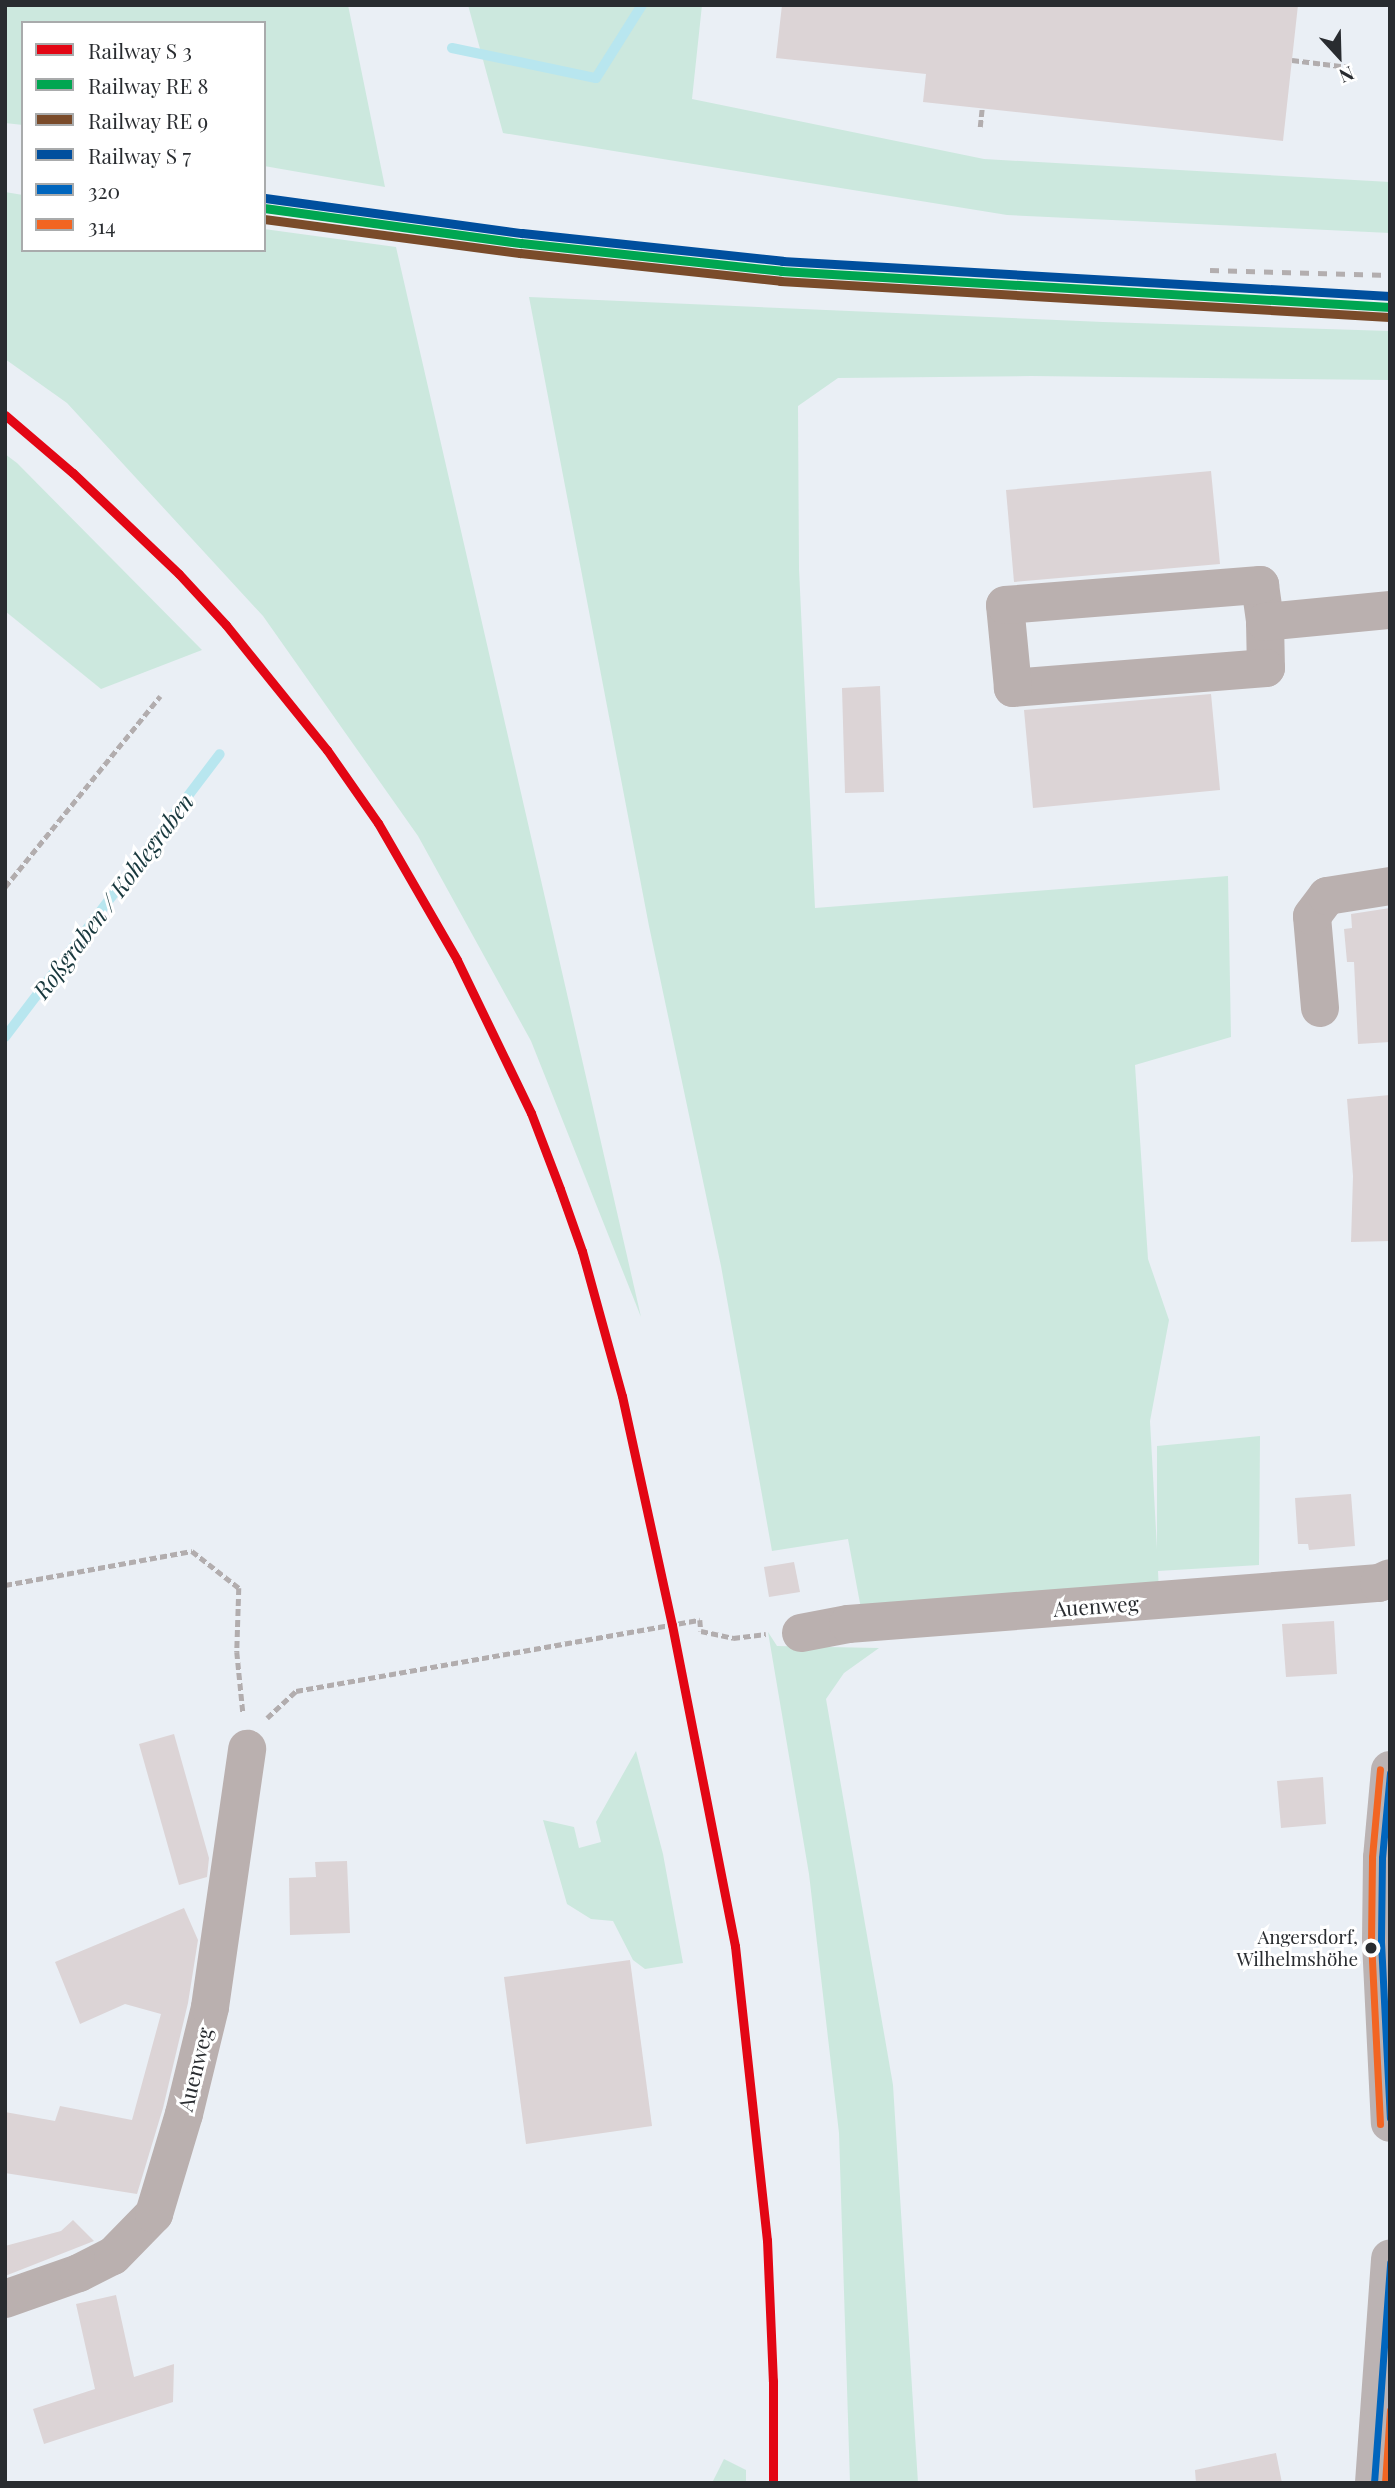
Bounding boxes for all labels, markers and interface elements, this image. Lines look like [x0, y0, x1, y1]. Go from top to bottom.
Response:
legend [21, 21, 266, 252]
north arrow [1304, 21, 1374, 91]
text: Railway S 3 [88, 36, 192, 64]
text: N [1336, 61, 1358, 90]
text: Railway RE 8 [88, 71, 208, 99]
text: Railway RE 9 [88, 106, 208, 134]
text: Railway S 7 [88, 141, 191, 169]
text: 320 [88, 176, 120, 204]
text: 314 [88, 211, 116, 239]
water label: Roßgraben / Kohlegraben [27, 788, 199, 1004]
street label: Auenweg [1052, 1589, 1140, 1621]
place label: Angersdorf, Wilhelmshöhe [1236, 1926, 1358, 1970]
marker: Angersdorf, Wilhelmshöhe [1364, 1941, 1378, 1955]
street label: Auenweg [171, 2024, 217, 2114]

